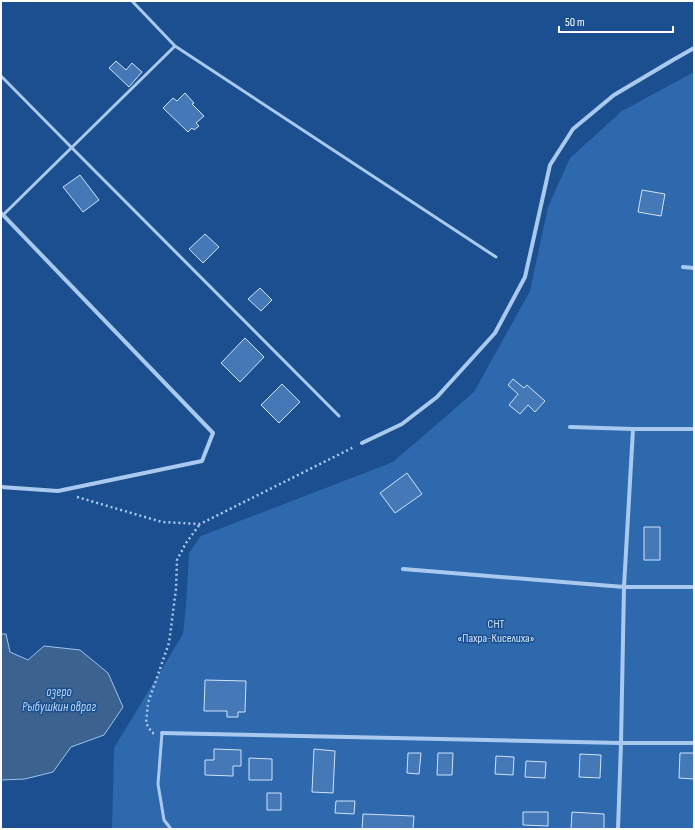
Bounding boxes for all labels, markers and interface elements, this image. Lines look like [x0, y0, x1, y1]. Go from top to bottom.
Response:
scale bar [559, 8, 673, 34]
text: 50 m [565, 15, 585, 30]
park label: СНТ «Пахра-Киселиха» [458, 617, 535, 646]
water label: озеро Рыбушкин овраг [22, 684, 96, 715]

